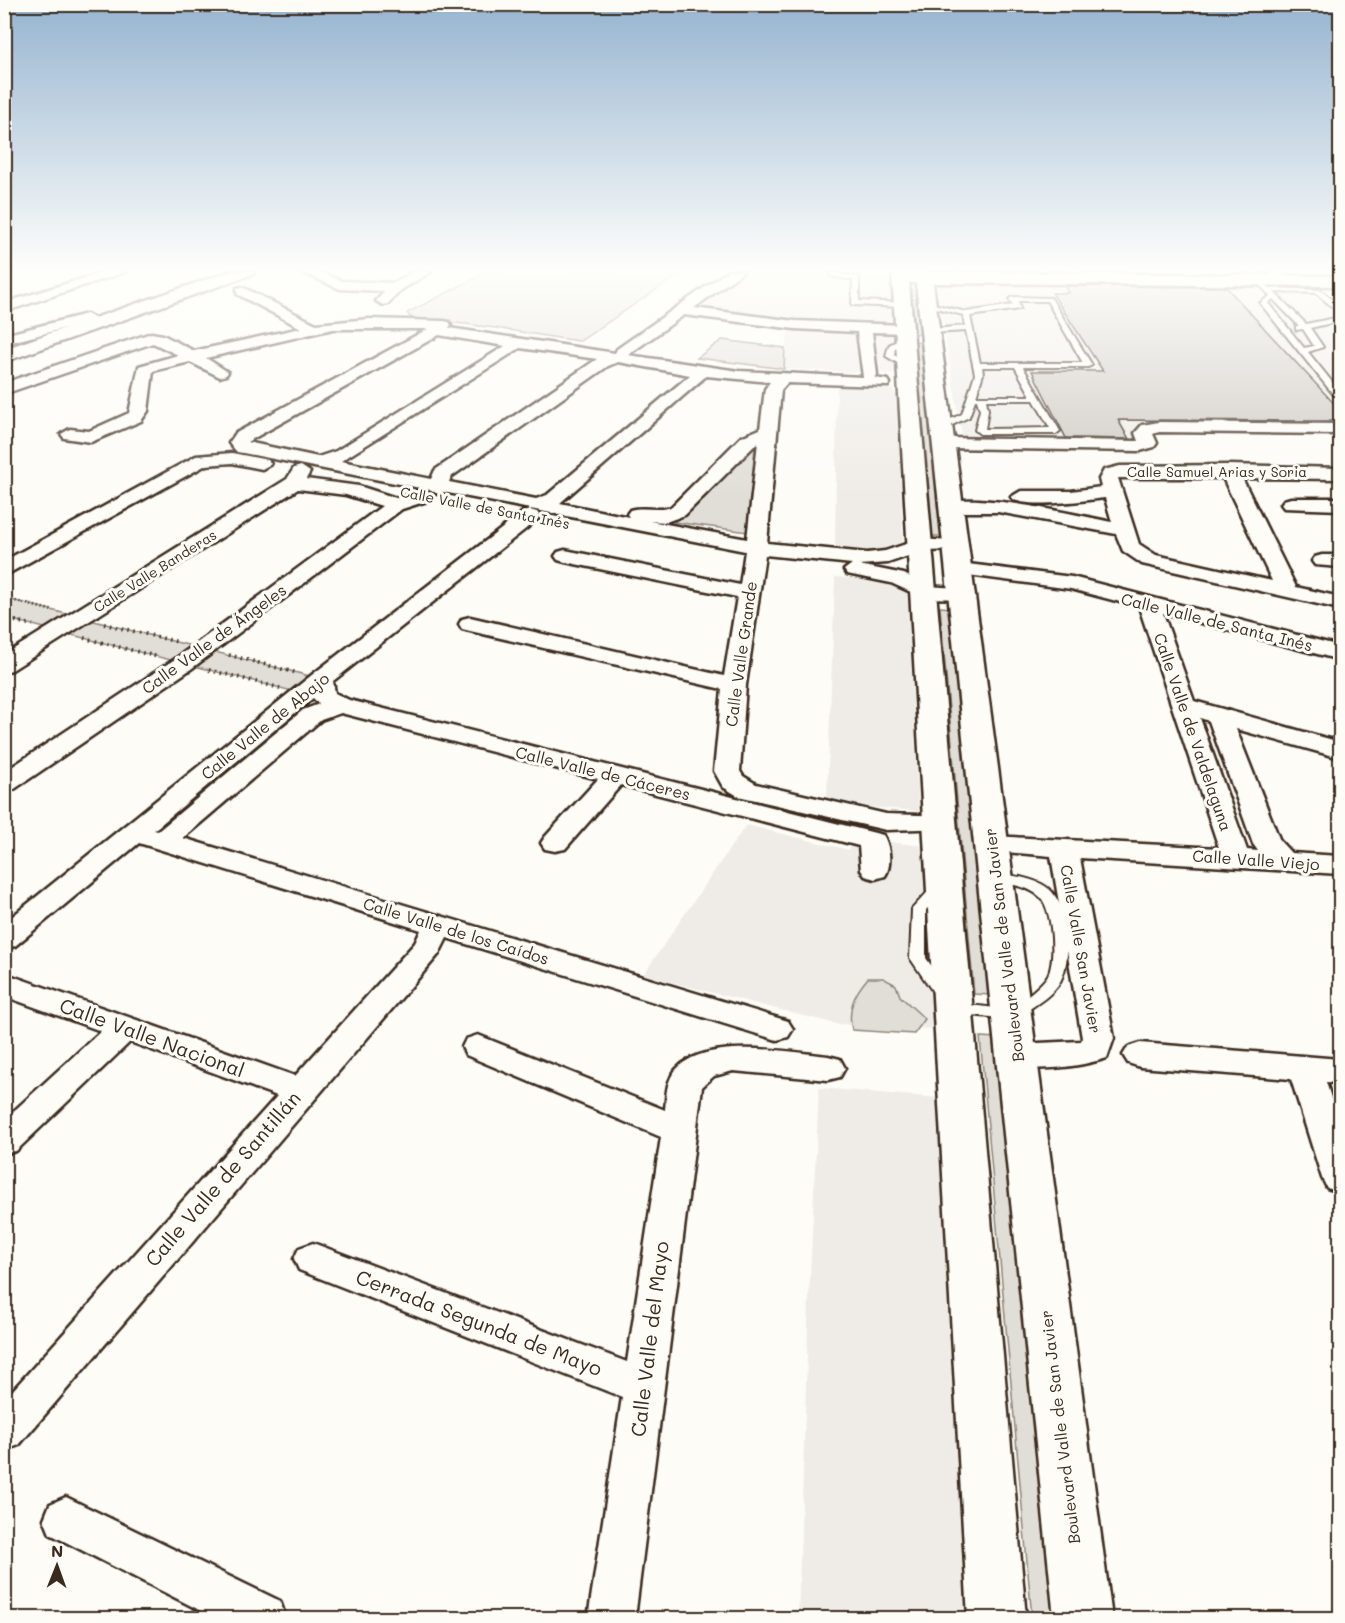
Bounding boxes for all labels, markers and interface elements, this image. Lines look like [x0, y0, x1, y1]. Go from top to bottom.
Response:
street label: Calle Samuel Arias y Soria [1127, 462, 1307, 481]
street label: Calle Valle de Santa Inés [399, 482, 571, 533]
street label: Calle Valle Banderas [89, 525, 220, 616]
street label: Calle Valle de Ángeles [137, 579, 290, 698]
street label: Calle Valle Grande [720, 580, 761, 728]
street label: Calle Valle de Santa Inés [1119, 588, 1315, 656]
street label: Calle Valle de Valdelaguna [1150, 630, 1237, 834]
street label: Calle Valle de Abajo [196, 667, 333, 784]
street label: Calle Valle de Cáceres [514, 741, 693, 804]
street label: Boulevard Valle de San Javier [979, 827, 1028, 1063]
street label: Calle Valle Viejo [1192, 845, 1320, 874]
street label: Calle Valle San Javier [1056, 863, 1107, 1035]
street label: Calle Valle de los Caídos [361, 892, 552, 969]
street label: Calle Valle Nacional [56, 991, 249, 1083]
street label: Calle Valle de Santillán [139, 1085, 306, 1272]
street label: Calle Valle del Mayo [624, 1239, 674, 1438]
street label: Cerrada Segunda de Mayo [353, 1263, 606, 1381]
street label: Boulevard Valle de San Javier [1035, 1309, 1084, 1545]
north arrow [27, 1536, 87, 1596]
text: N [51, 1540, 64, 1561]

